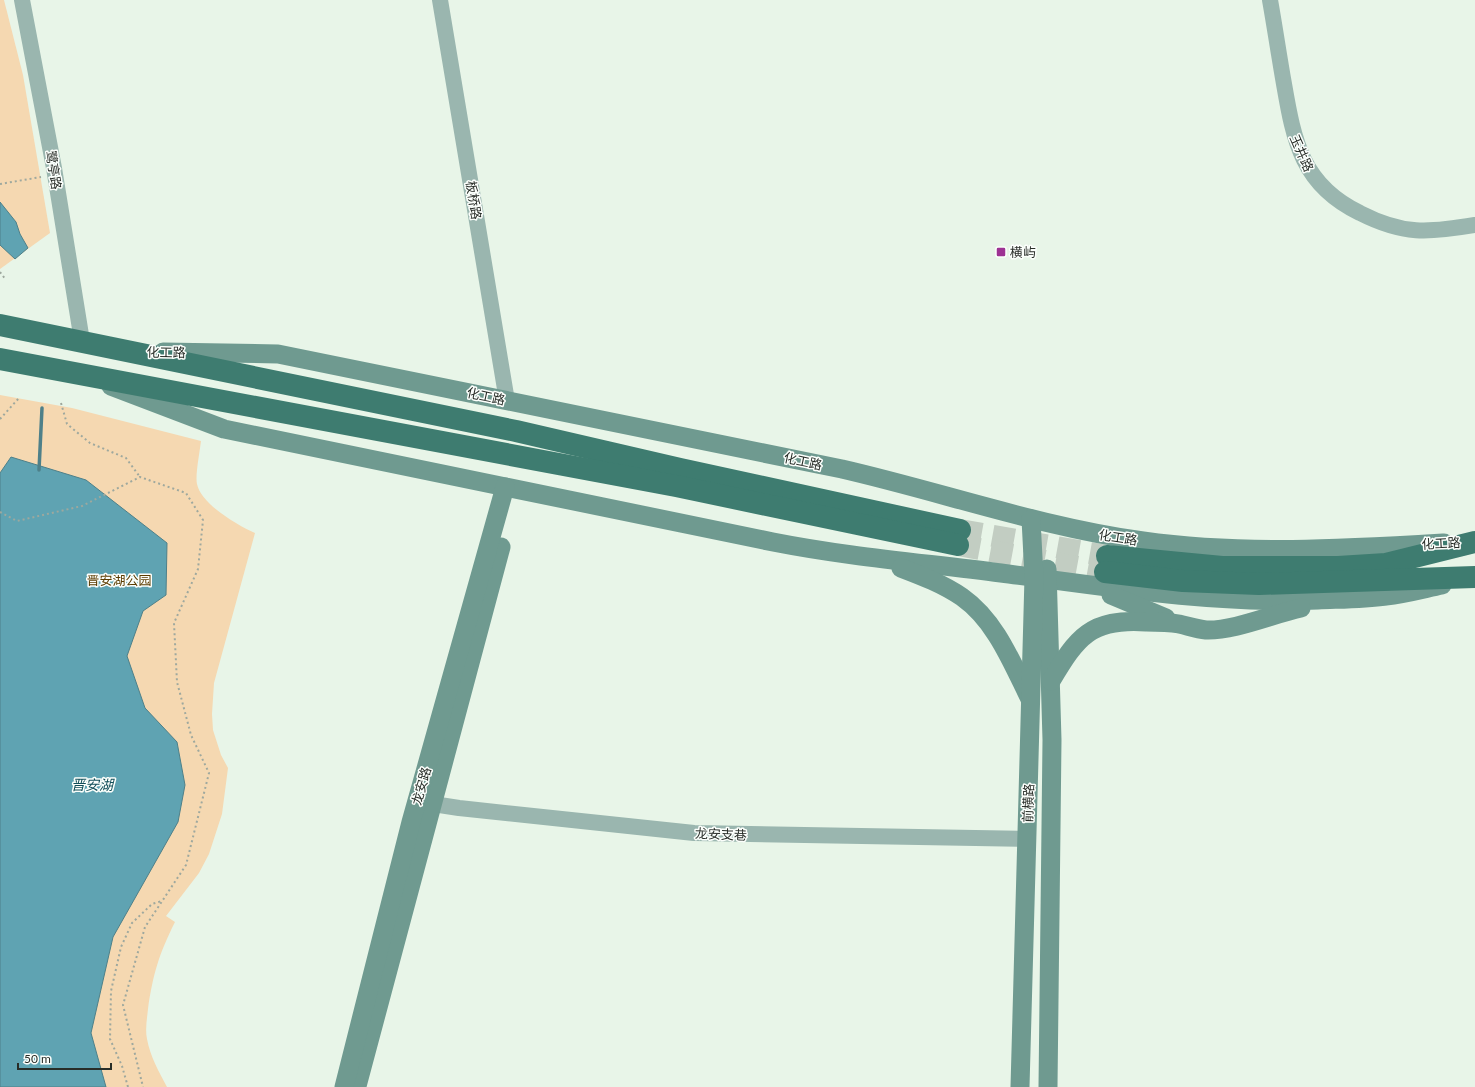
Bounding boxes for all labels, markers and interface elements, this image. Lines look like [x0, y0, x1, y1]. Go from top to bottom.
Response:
street label: 玉井路 [1287, 132, 1317, 174]
street label: 鹭亭路 [43, 149, 65, 191]
street label: 板桥路 [463, 179, 485, 221]
place label: 横屿 [1010, 244, 1036, 260]
marker: 横屿 [995, 246, 1007, 258]
street label: 化工路 [146, 344, 186, 360]
street label: 化工路 [465, 384, 507, 408]
street label: 化工路 [782, 449, 824, 473]
street label: 化工路 [1097, 526, 1139, 548]
street label: 化工路 [1421, 534, 1461, 552]
park label: 晋安湖公园 [86, 572, 152, 588]
street label: 龙安路 [408, 765, 434, 807]
water label: 晋安湖 [71, 776, 115, 793]
street label: 前横路 [1019, 783, 1037, 823]
street label: 龙安支巷 [695, 825, 747, 843]
scale bar [18, 1045, 111, 1071]
text: 50 m [24, 1051, 51, 1066]

